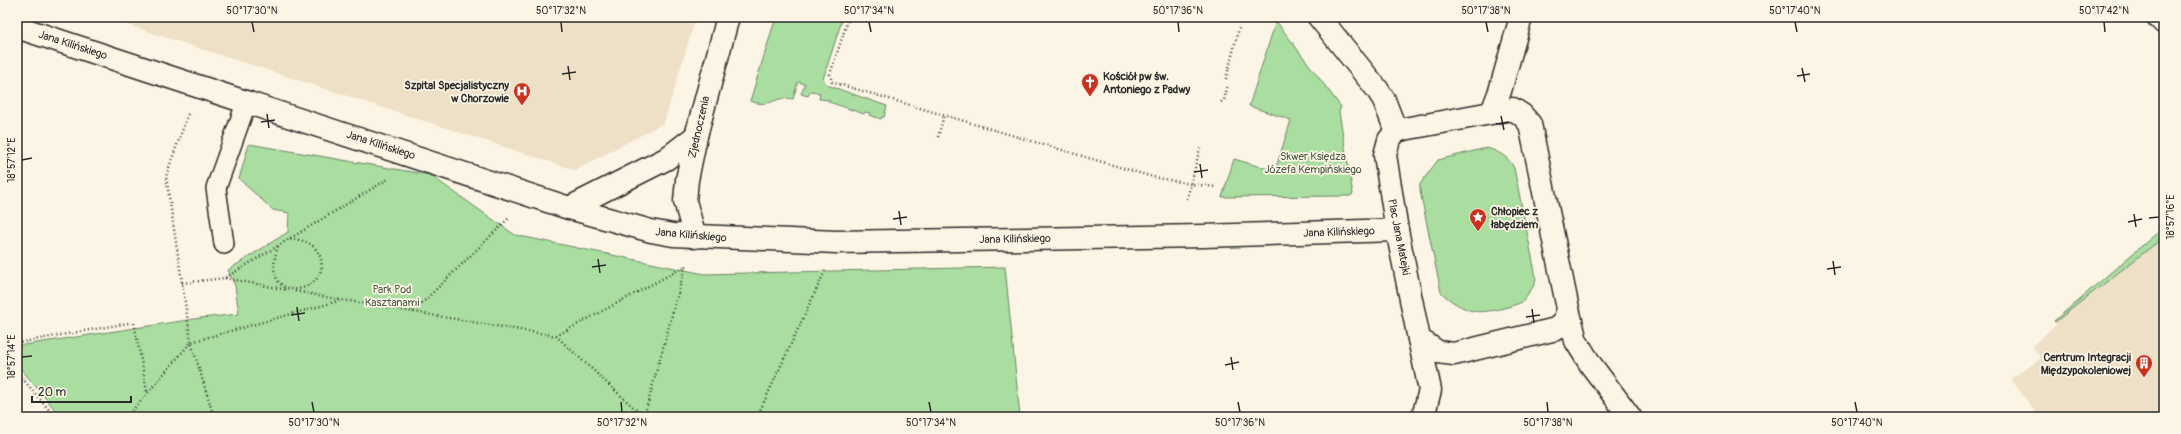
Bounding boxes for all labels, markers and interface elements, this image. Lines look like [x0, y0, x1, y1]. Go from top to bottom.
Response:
text: 50°17'30"N [226, 5, 278, 17]
text: 50°17'32"N [536, 5, 586, 17]
text: 50°17'34"N [844, 5, 894, 17]
text: 50°17'36"N [1153, 5, 1203, 17]
text: 50°17'38"N [1461, 5, 1511, 17]
text: 50°17'40"N [1769, 5, 1821, 17]
text: 50°17'42"N [2079, 5, 2129, 17]
street label: Jana Kilińskiego [37, 28, 109, 62]
place label: Kościół pw św. Antoniego z Padwy [1103, 70, 1191, 96]
church icon: Kościół pw św. Antoniego z Padwy [1080, 72, 1100, 97]
place label: Szpital Specjalistyczny w Chorzowie [404, 79, 510, 105]
hospital icon: Szpital Specjalistyczny w Chorzowie [512, 81, 532, 106]
street label: Zjednoczenia [686, 95, 712, 159]
street label: Jana Kilińskiego [345, 128, 417, 162]
text: 18°57'12"E [6, 138, 18, 182]
park label: Skwer Księdza Józefa Kempińskiego [1264, 150, 1362, 176]
text: 18°57'16"E [2165, 194, 2177, 240]
street label: Plac Jana Matejki [1385, 198, 1413, 276]
place label: Chłopiec z łabędziem [1490, 205, 1538, 231]
place icon: Chłopiec z łabędziem [1468, 207, 1488, 232]
street label: Jana Kilińskiego [1303, 224, 1375, 240]
street label: Jana Kilińskiego [655, 225, 727, 245]
street label: Jana Kilińskiego [979, 232, 1051, 246]
park label: Park Pod Kasztanami [365, 283, 419, 309]
text: 18°57'14"E [6, 335, 18, 380]
place label: Centrum Integracji Międzypokoleniowej [2041, 351, 2131, 377]
building icon: Centrum Integracji Międzypokoleniowej [2134, 353, 2154, 378]
scale bar [32, 378, 131, 404]
text: 20 m [38, 385, 67, 400]
text: 50°17'30"N [288, 417, 340, 429]
text: 50°17'32"N [597, 417, 647, 429]
text: 50°17'34"N [906, 417, 956, 429]
text: 50°17'36"N [1215, 417, 1265, 429]
text: 50°17'38"N [1523, 417, 1573, 429]
text: 50°17'40"N [1831, 417, 1883, 429]

